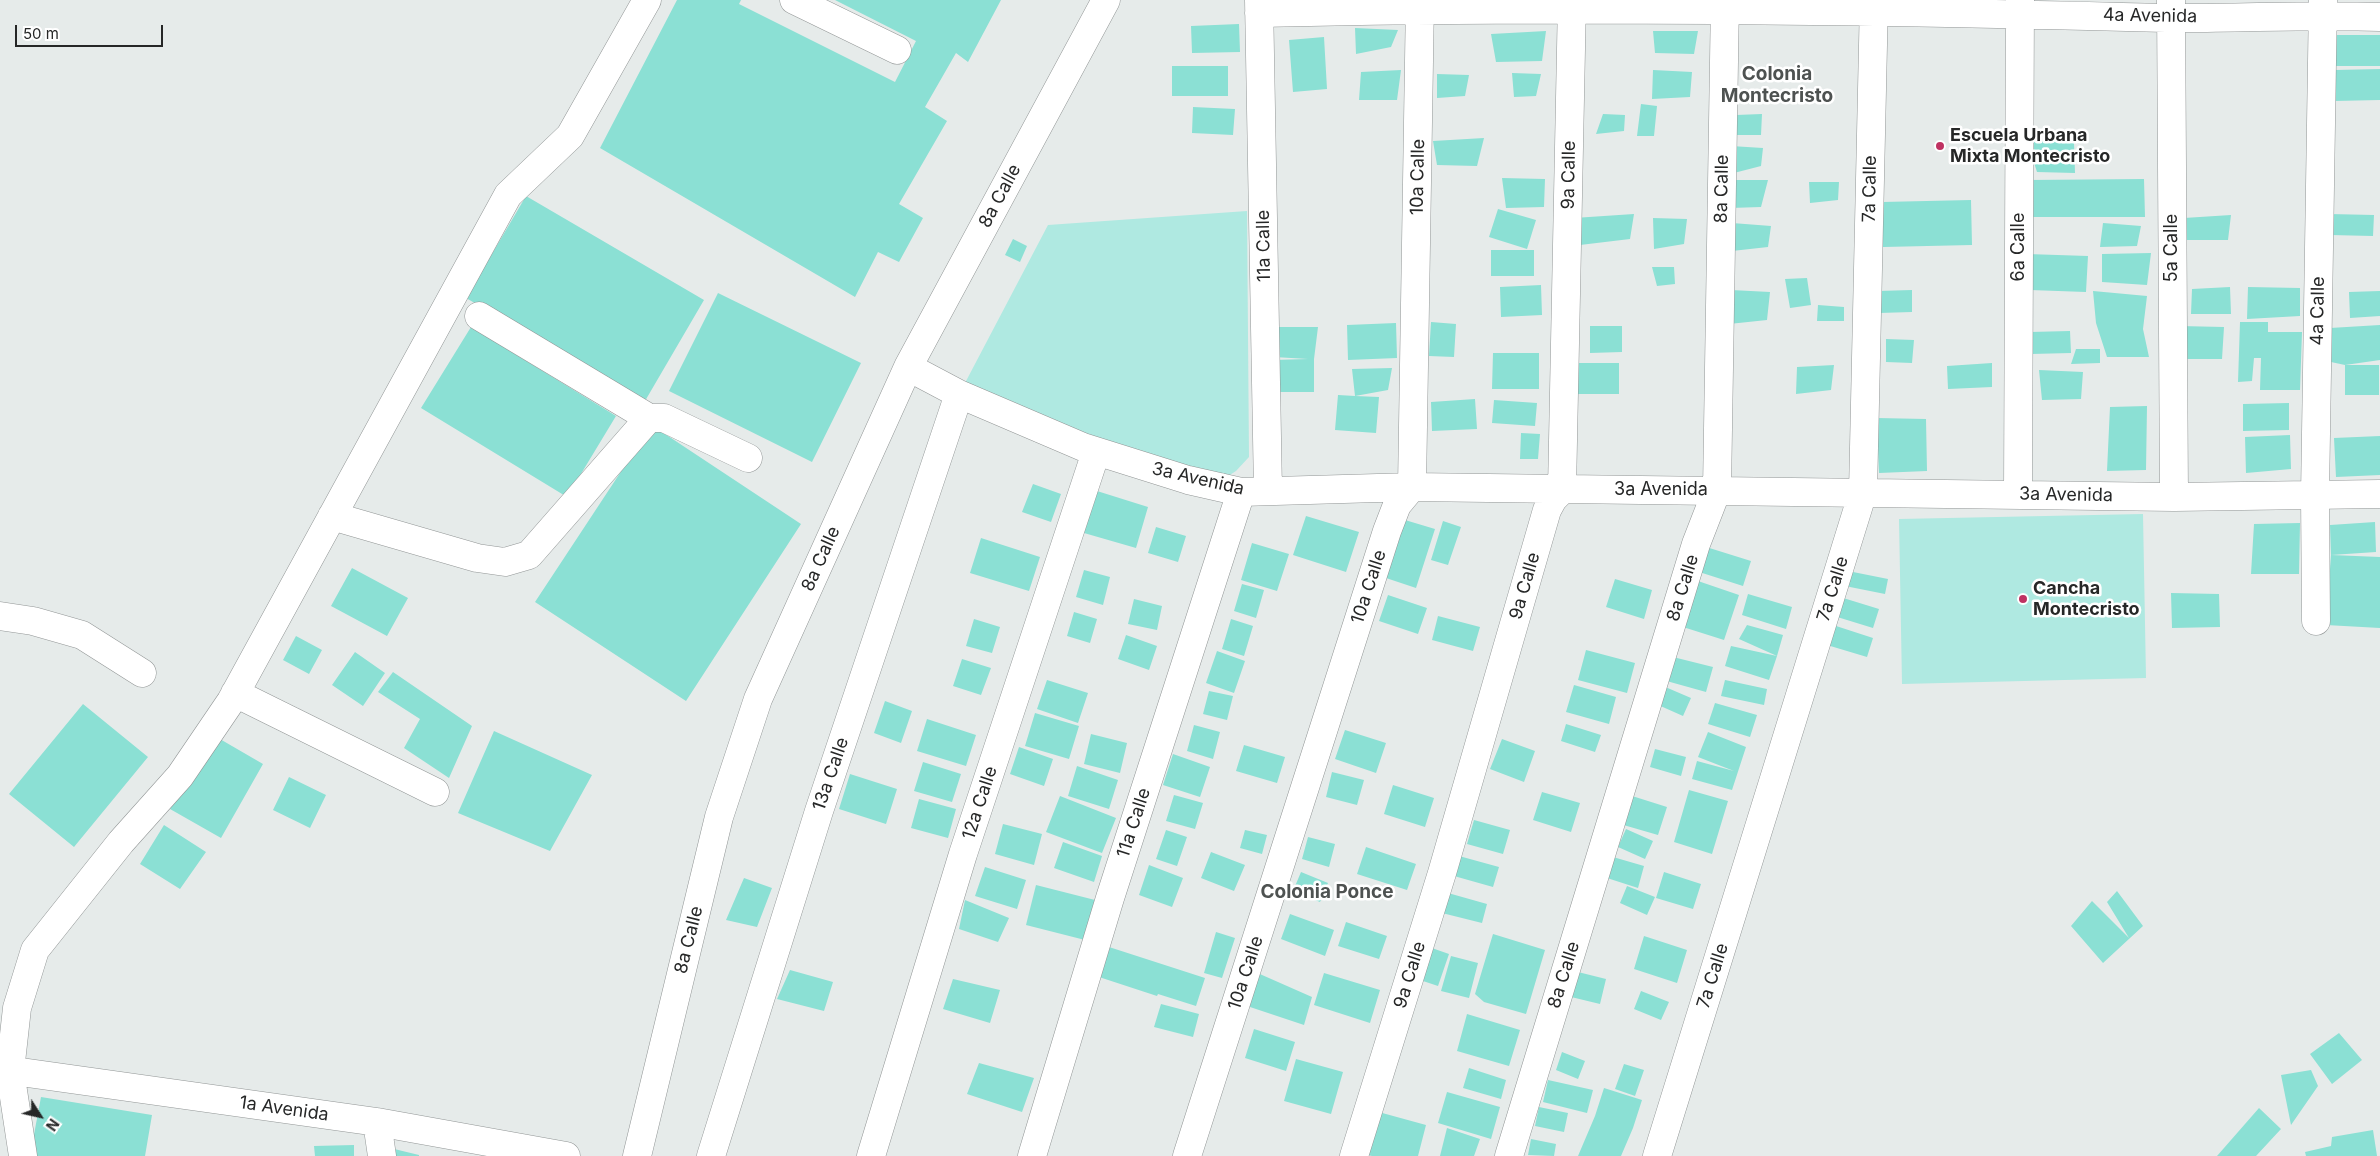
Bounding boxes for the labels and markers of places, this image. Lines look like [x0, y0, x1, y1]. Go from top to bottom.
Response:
place label: Escuela Urbana Mixta Montecristo [1950, 125, 2110, 168]
marker: Escuela Urbana Mixta Montecristo [1934, 140, 1946, 152]
place label: Cancha Montecristo [2033, 578, 2140, 620]
marker: Cancha Montecristo [2017, 593, 2029, 605]

